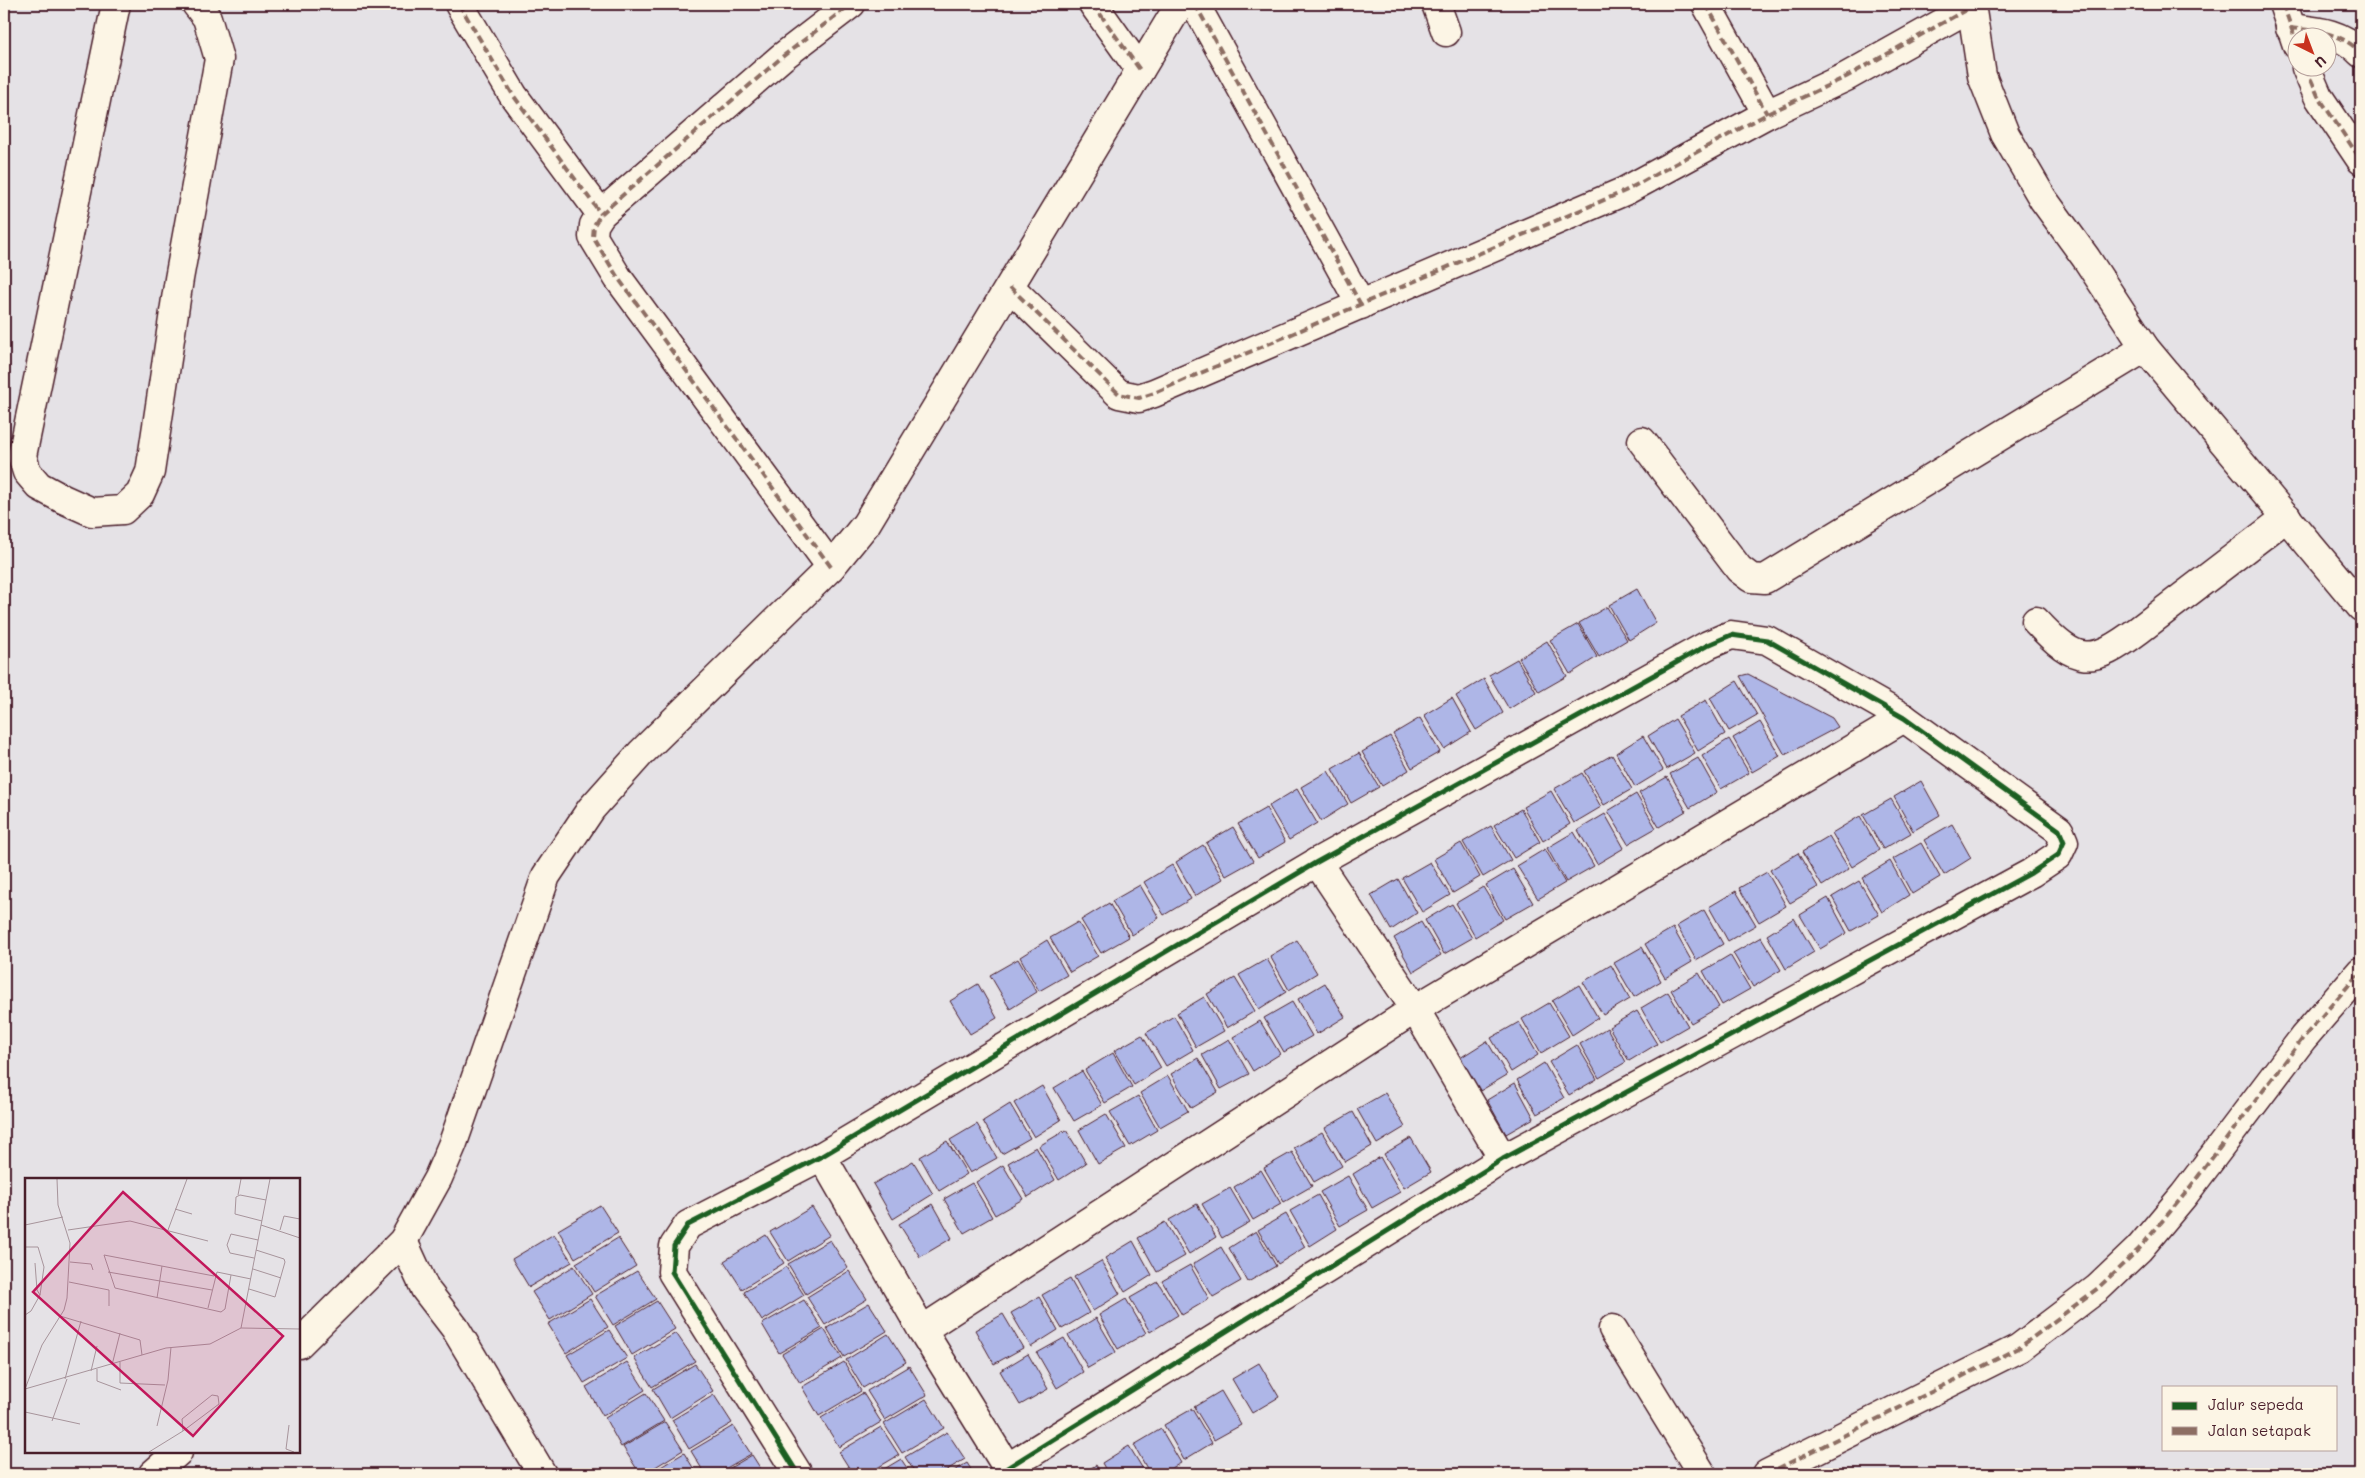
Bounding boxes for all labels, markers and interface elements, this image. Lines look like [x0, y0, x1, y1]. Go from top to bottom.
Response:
north arrow [2288, 28, 2338, 78]
text: U [2311, 52, 2331, 72]
inset map [25, 1178, 300, 1453]
legend [2162, 1386, 2338, 1450]
text: Jalur sepeda [2208, 1394, 2304, 1414]
text: Jalan setapak [2208, 1420, 2311, 1440]

